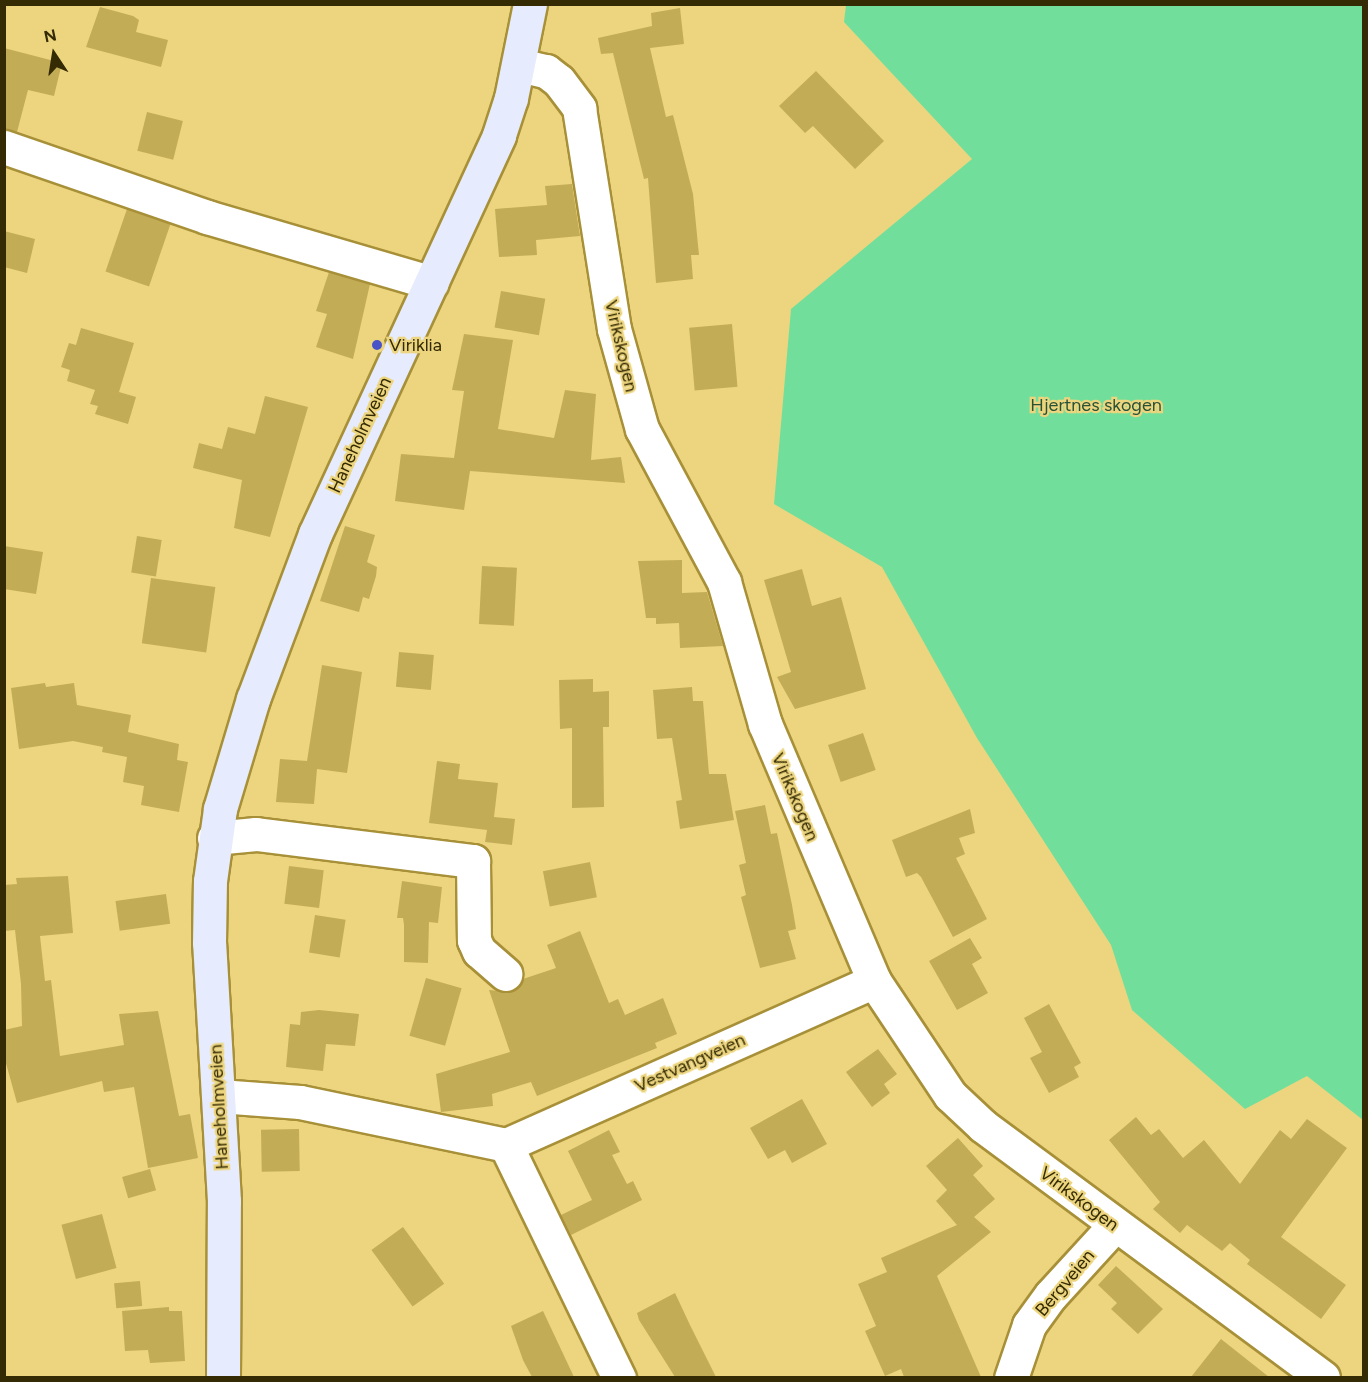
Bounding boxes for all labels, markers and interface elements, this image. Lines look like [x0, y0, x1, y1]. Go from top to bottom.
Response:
north arrow [24, 24, 84, 84]
text: N [42, 25, 58, 46]
street label: Virikskogen [600, 298, 642, 394]
place label: Viriklia [389, 334, 442, 356]
marker: Viriklia [370, 338, 384, 352]
street label: Haneholmveien [324, 374, 396, 496]
park label: Hjertnes skogen [1030, 394, 1162, 416]
street label: Virikskogen [767, 750, 823, 844]
street label: Vestvangveien [631, 1029, 749, 1097]
street label: Haneholmveien [205, 1044, 233, 1170]
street label: Virikskogen [1035, 1162, 1123, 1236]
street label: Bergveien [1031, 1245, 1099, 1321]

